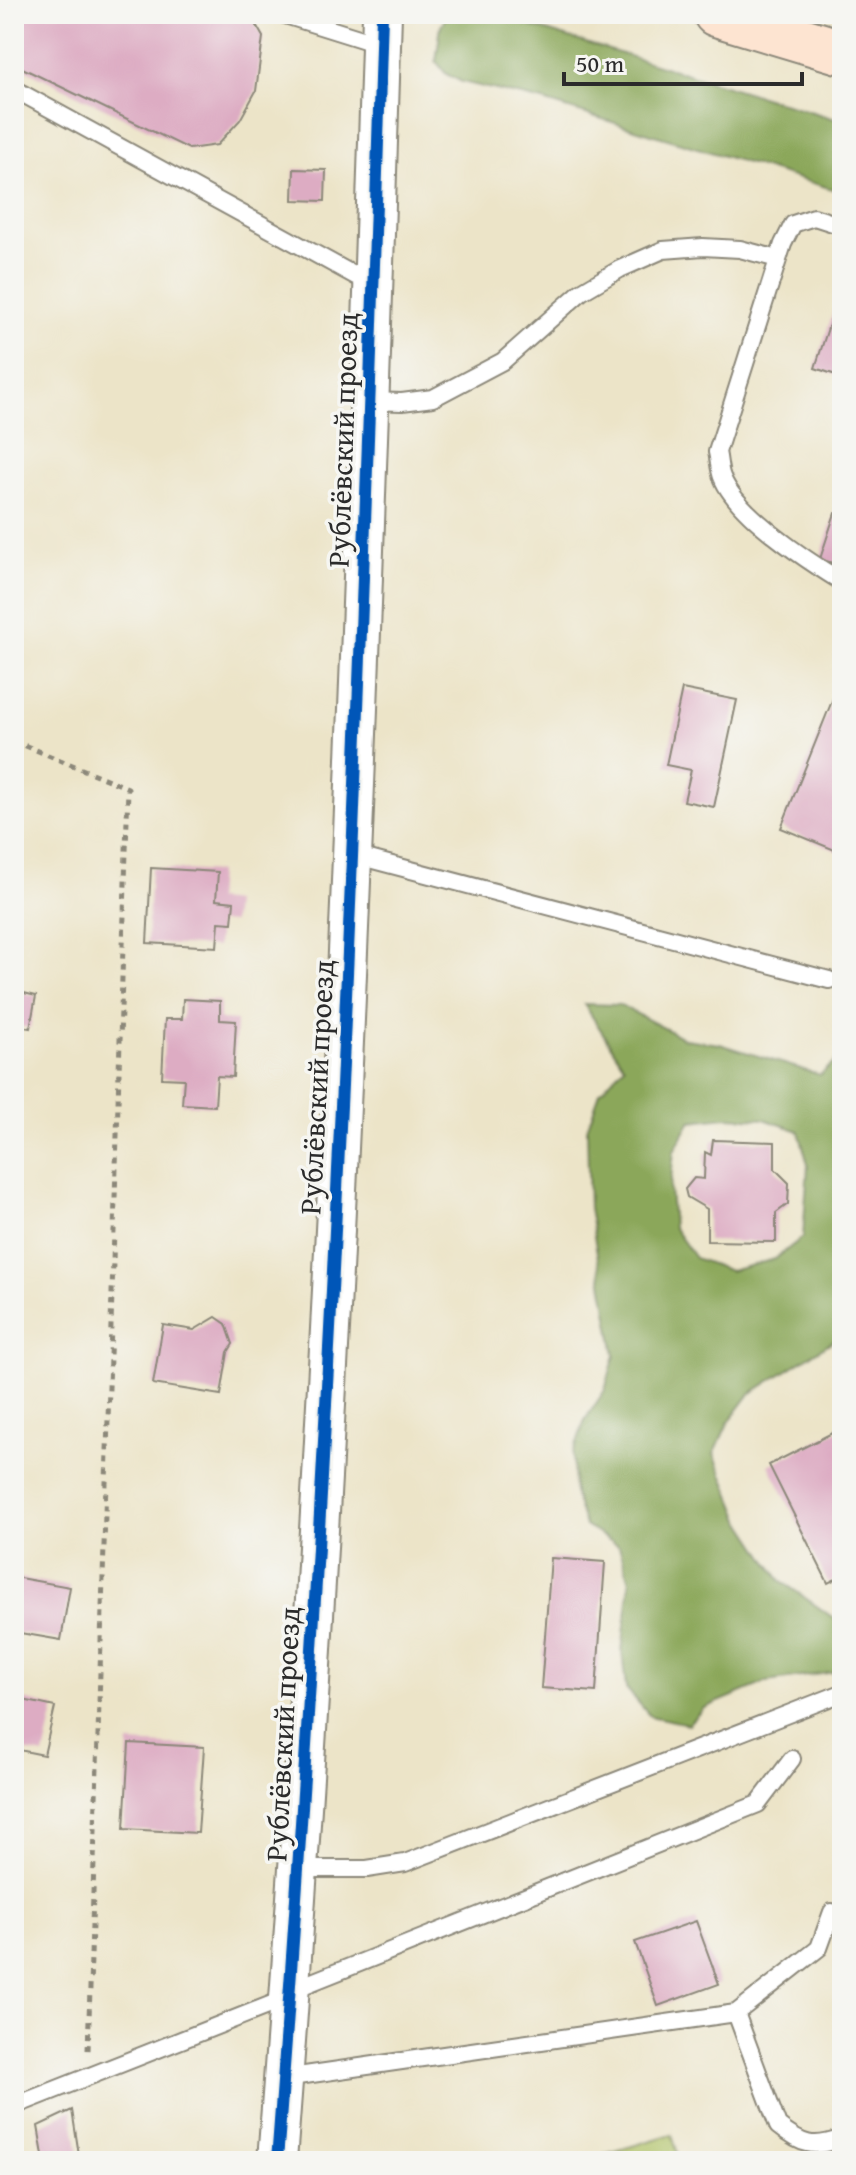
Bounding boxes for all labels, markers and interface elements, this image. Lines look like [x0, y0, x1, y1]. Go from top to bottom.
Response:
scale bar [564, 36, 802, 86]
text: 50 m [576, 46, 624, 81]
street label: Рублёвский проезд [316, 312, 368, 568]
street label: Рублёвский проезд [287, 958, 345, 1216]
street label: Рублёвский проезд [253, 1605, 311, 1863]

